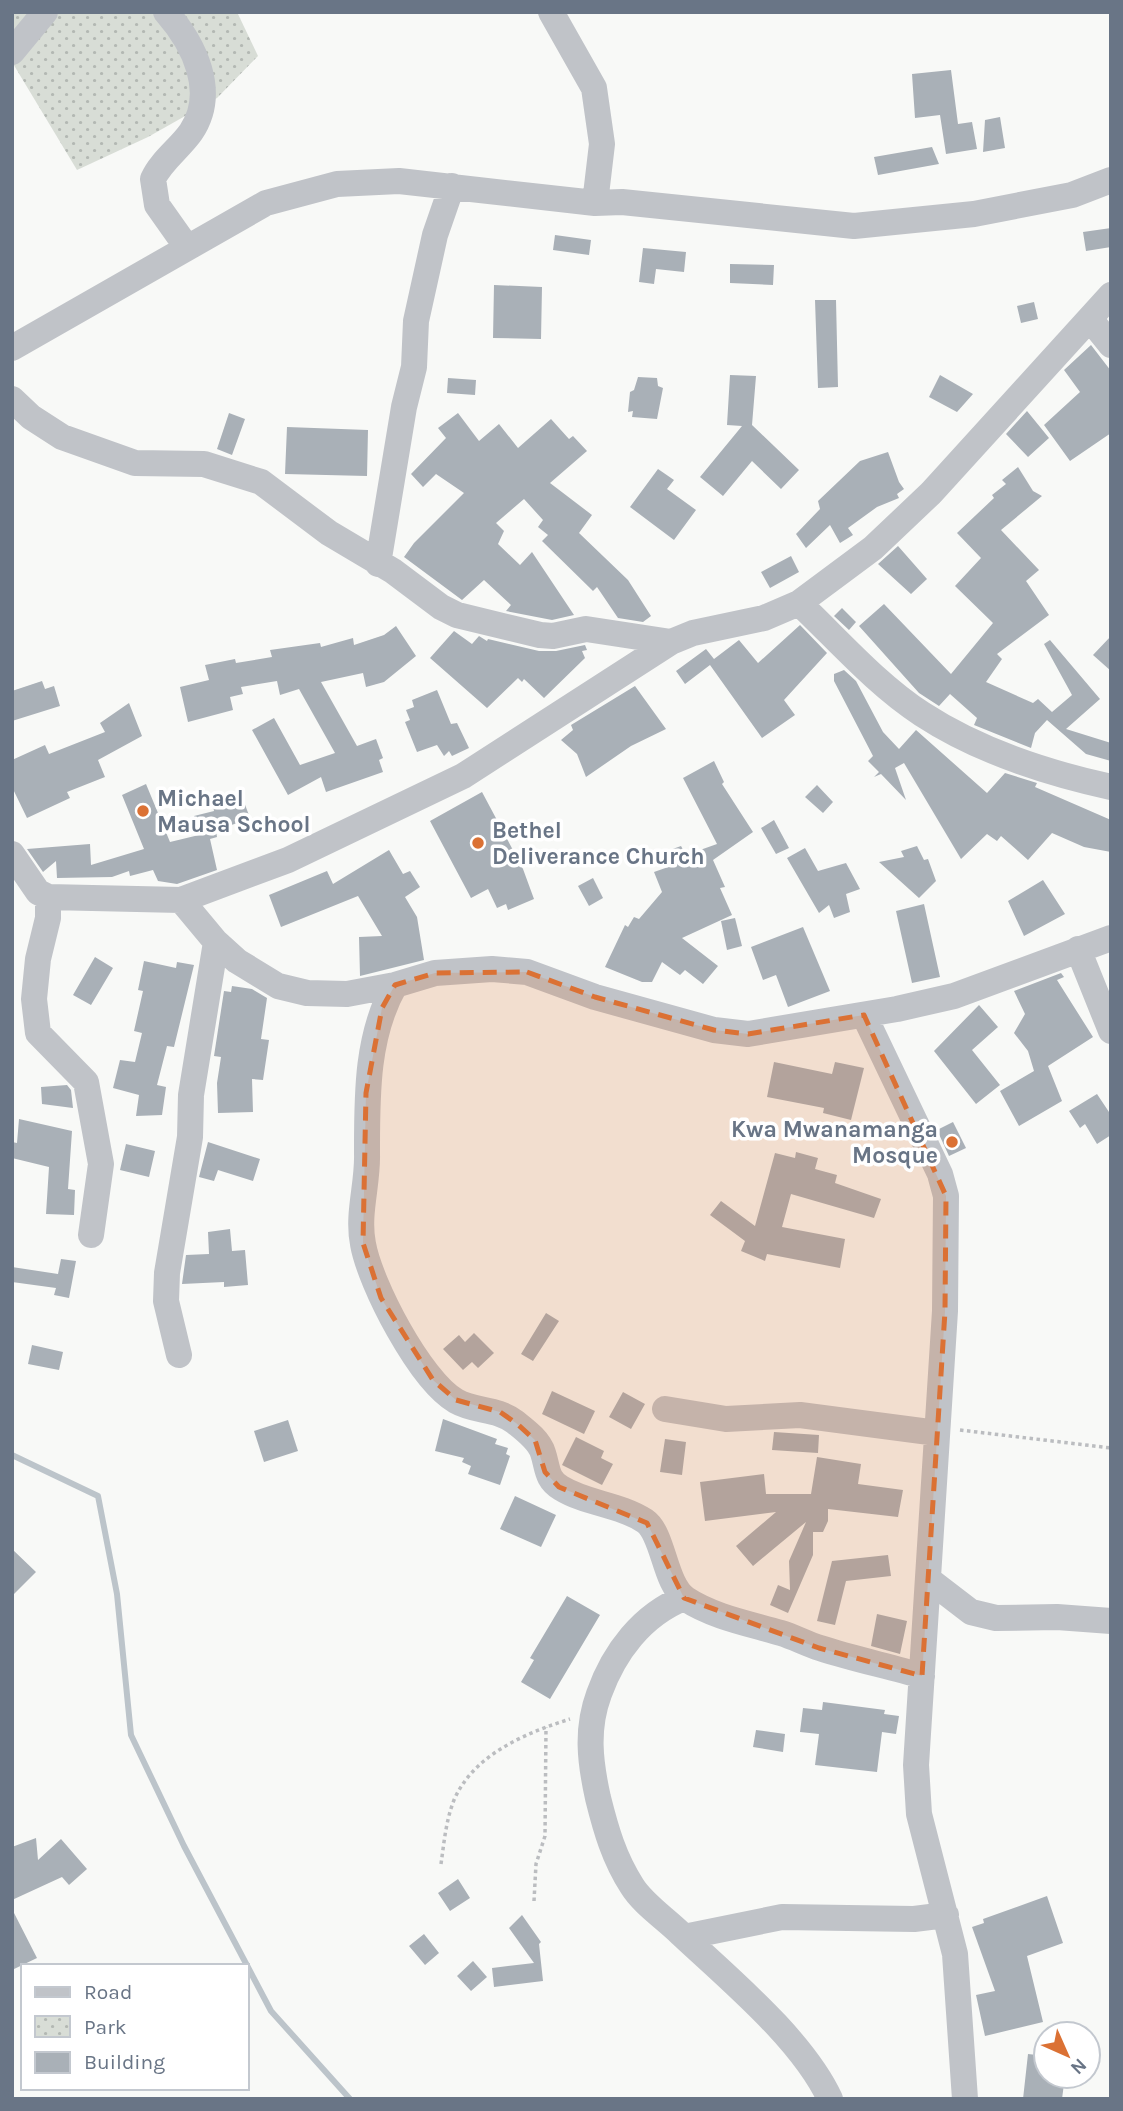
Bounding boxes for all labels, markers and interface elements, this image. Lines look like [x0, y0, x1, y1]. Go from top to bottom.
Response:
place label: Michael Mausa School [157, 785, 311, 838]
marker: Michael Mausa School [135, 803, 151, 819]
place label: Bethel Deliverance Church [492, 817, 705, 870]
marker: Bethel Deliverance Church [470, 835, 486, 851]
place label: Kwa Mwanamanga Mosque [731, 1116, 938, 1169]
marker: Kwa Mwanamanga Mosque [944, 1134, 960, 1150]
legend [21, 1964, 248, 2090]
text: Road [84, 1980, 132, 2004]
text: Park [84, 2015, 127, 2039]
north arrow [1032, 2020, 1102, 2090]
text: Building [84, 2050, 165, 2074]
text: N [1066, 2054, 1091, 2079]

